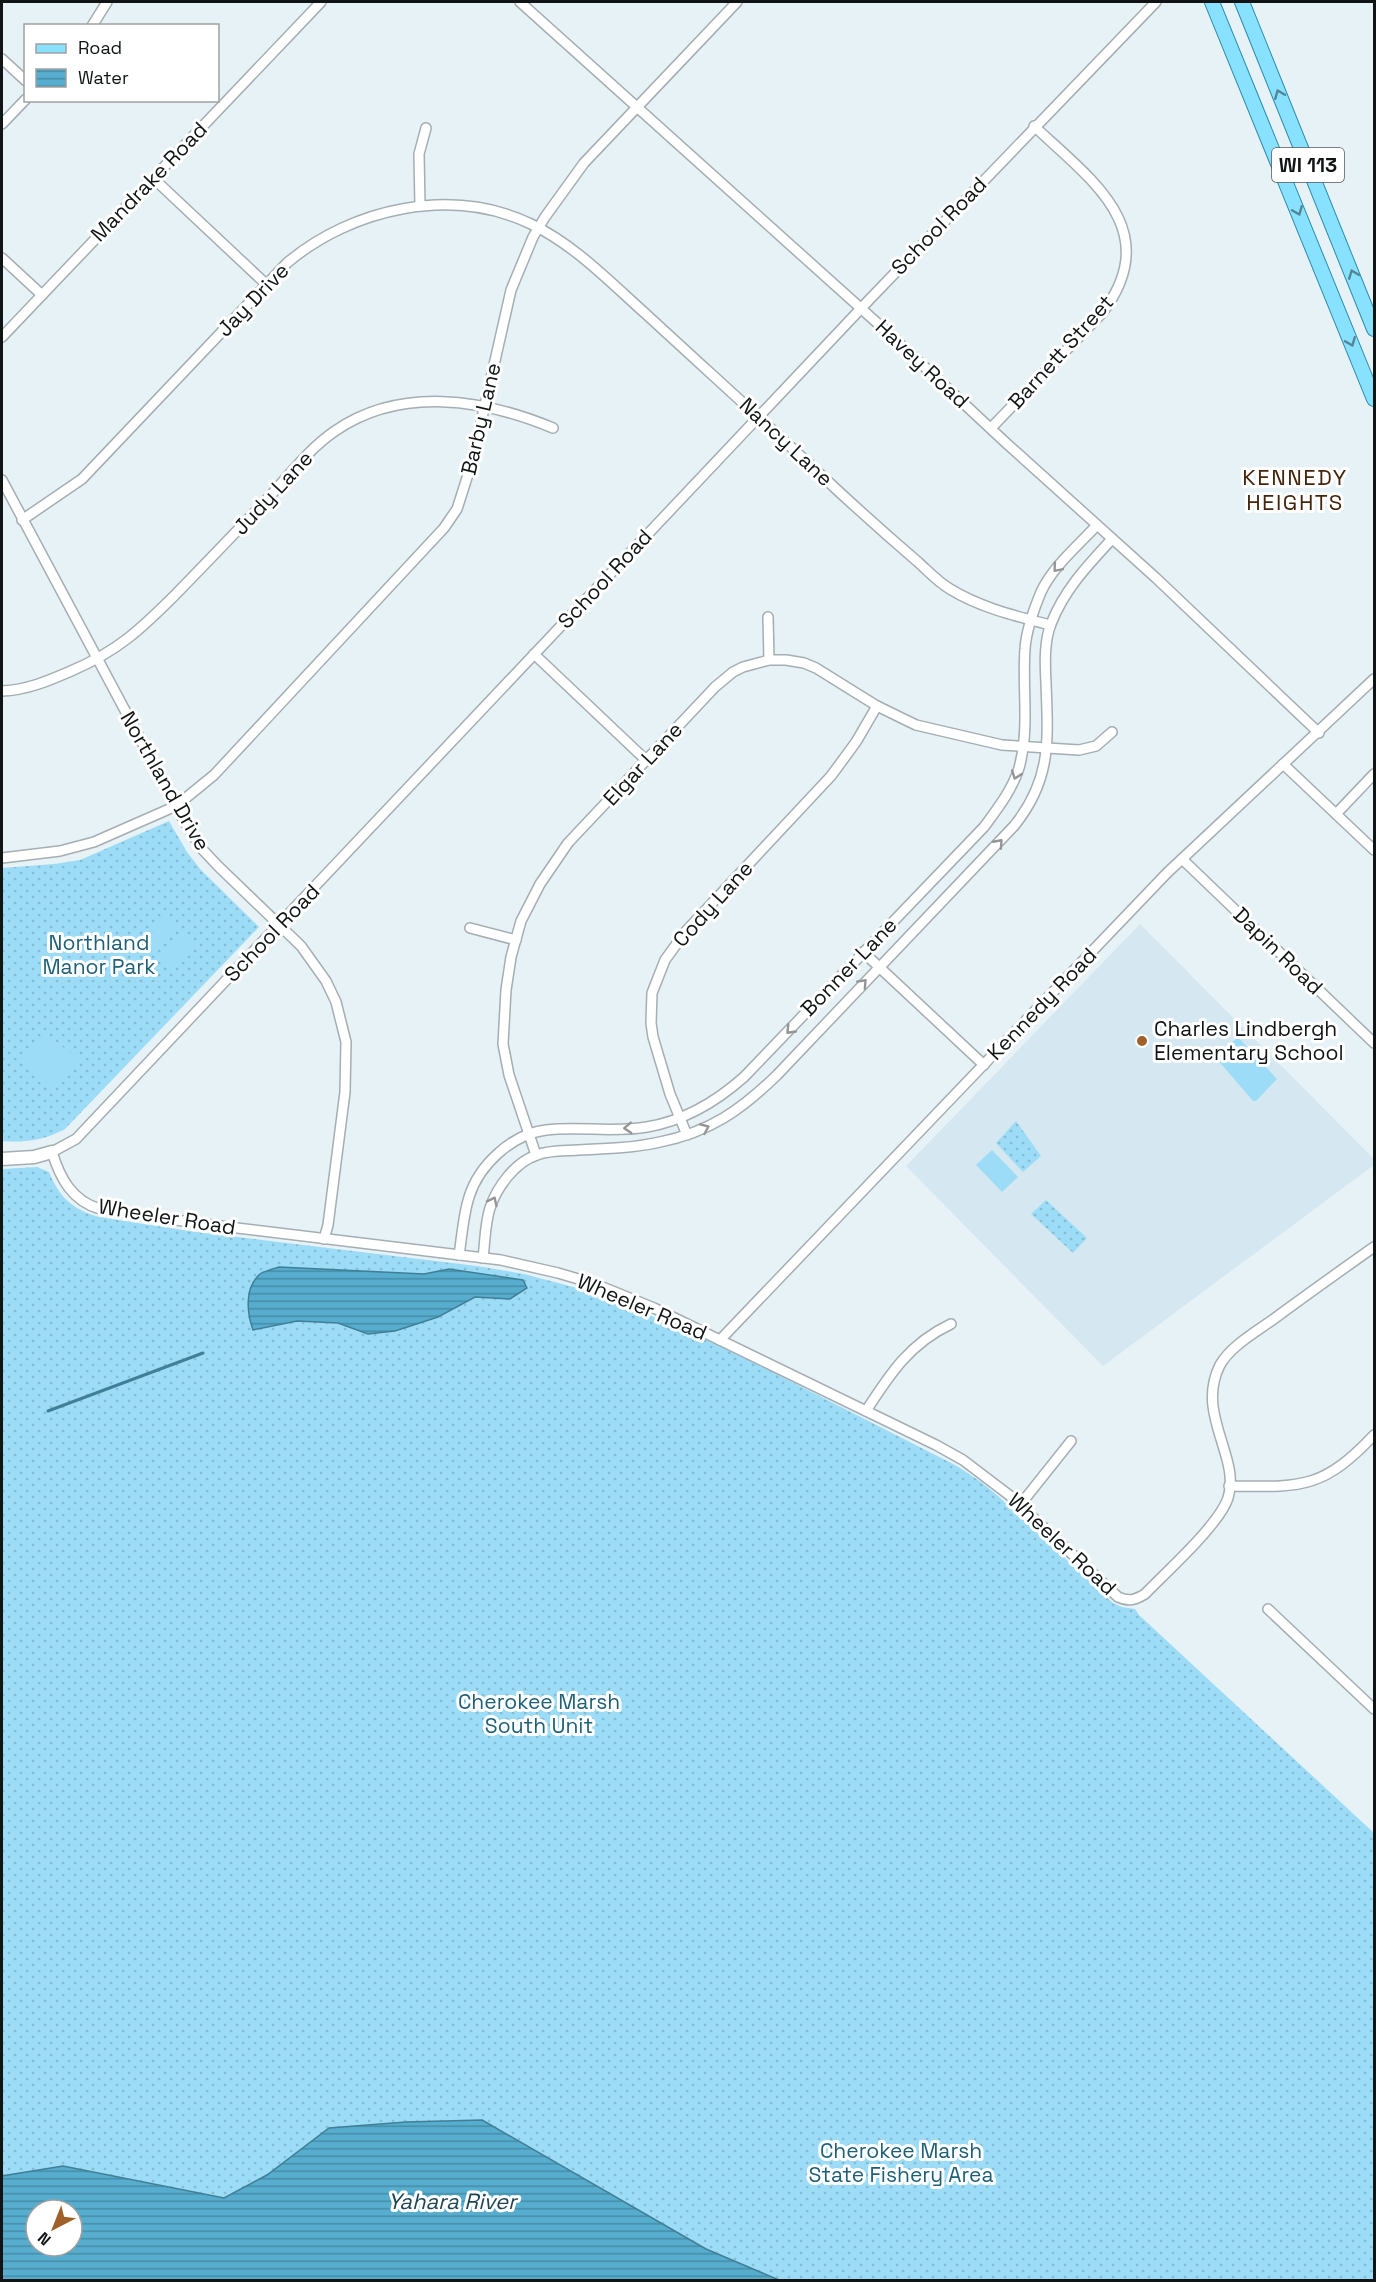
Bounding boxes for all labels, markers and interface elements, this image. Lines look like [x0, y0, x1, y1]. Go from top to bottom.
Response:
legend [24, 24, 219, 102]
text: Road [78, 36, 122, 59]
text: Water [78, 66, 129, 89]
one-way arrow [1274, 89, 1286, 100]
street label: Mandrake Road [85, 116, 213, 247]
road number: WI 113 [1272, 148, 1344, 182]
street label: School Road [885, 171, 992, 280]
one-way arrow [1291, 205, 1303, 216]
street label: Jay Drive [211, 257, 294, 342]
one-way arrow [1347, 269, 1360, 280]
street label: Barnett Street [1002, 289, 1119, 415]
street label: Havey Road [870, 313, 975, 414]
one-way arrow [1344, 336, 1356, 347]
street label: Barby Lane [454, 360, 507, 478]
street label: Nancy Lane [734, 391, 839, 492]
street label: Judy Lane [227, 445, 318, 540]
district label: KENNEDY HEIGHTS [1242, 463, 1348, 516]
street label: School Road [552, 523, 658, 634]
one-way arrow [1054, 561, 1065, 572]
street label: Northland Drive [115, 706, 216, 855]
street label: Elgar Lane [597, 716, 688, 811]
one-way arrow [1010, 769, 1023, 780]
one-way arrow [992, 839, 1003, 850]
street label: Cody Lane [667, 855, 758, 952]
street label: School Road [218, 878, 325, 987]
street label: Dapin Road [1228, 901, 1329, 1000]
street label: Bonner Lane [795, 912, 903, 1022]
park label: Northland Manor Park [42, 929, 156, 980]
street label: Kennedy Road [981, 942, 1102, 1066]
one-way arrow [856, 979, 867, 990]
place label: Charles Lindbergh Elementary School [1154, 1015, 1344, 1066]
one-way arrow [786, 1022, 797, 1033]
marker: Charles Lindbergh Elementary School [1135, 1034, 1149, 1048]
one-way arrow [624, 1122, 633, 1135]
one-way arrow [699, 1123, 710, 1135]
street label: Wheeler Road [97, 1192, 238, 1241]
one-way arrow [486, 1197, 498, 1208]
street label: Wheeler Road [573, 1267, 711, 1346]
street label: Wheeler Road [1002, 1487, 1122, 1601]
park label: Cherokee Marsh South Unit [458, 1688, 620, 1739]
park label: Cherokee Marsh State Fishery Area [808, 2137, 994, 2188]
water label: Yahara River [388, 2187, 519, 2215]
north arrow [24, 2198, 84, 2258]
text: N [33, 2227, 55, 2250]

